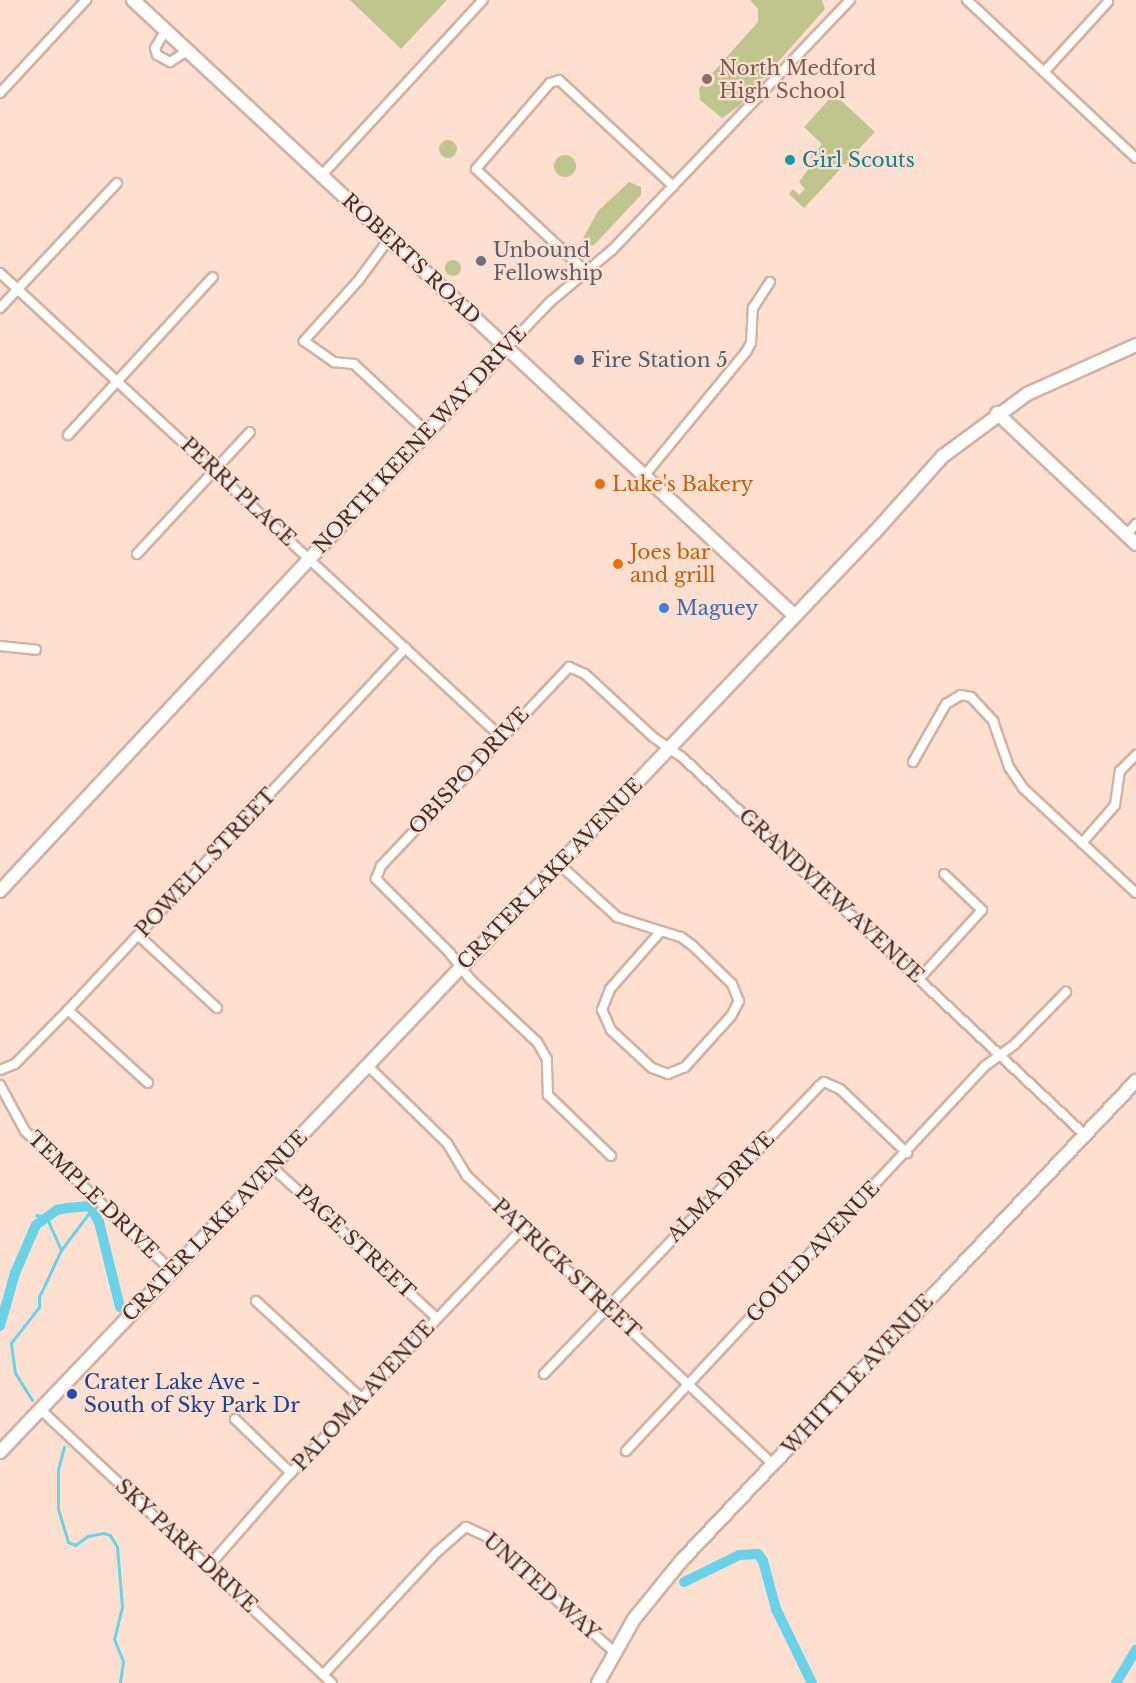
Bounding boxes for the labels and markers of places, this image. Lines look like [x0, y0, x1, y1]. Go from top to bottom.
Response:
place label: North Medford High School [719, 56, 876, 103]
marker: North Medford High School [700, 72, 714, 86]
place label: Girl Scouts [802, 148, 915, 172]
marker: Girl Scouts [783, 153, 797, 167]
place label: Unbound Fellowship [493, 238, 603, 285]
marker: Unbound Fellowship [474, 254, 488, 268]
place label: Fire Station 5 [591, 348, 728, 372]
marker: Fire Station 5 [572, 353, 586, 367]
place label: Luke's Bakery [612, 472, 753, 496]
marker: Luke's Bakery [593, 477, 607, 491]
place label: Joes bar and grill [630, 540, 715, 587]
marker: Joes bar and grill [611, 557, 625, 571]
place label: Maguey [676, 596, 758, 620]
marker: Maguey [657, 601, 671, 615]
place label: Crater Lake Ave - South of Sky Park Dr [84, 1370, 301, 1417]
marker: Crater Lake Ave - South of Sky Park Dr [65, 1387, 79, 1401]

